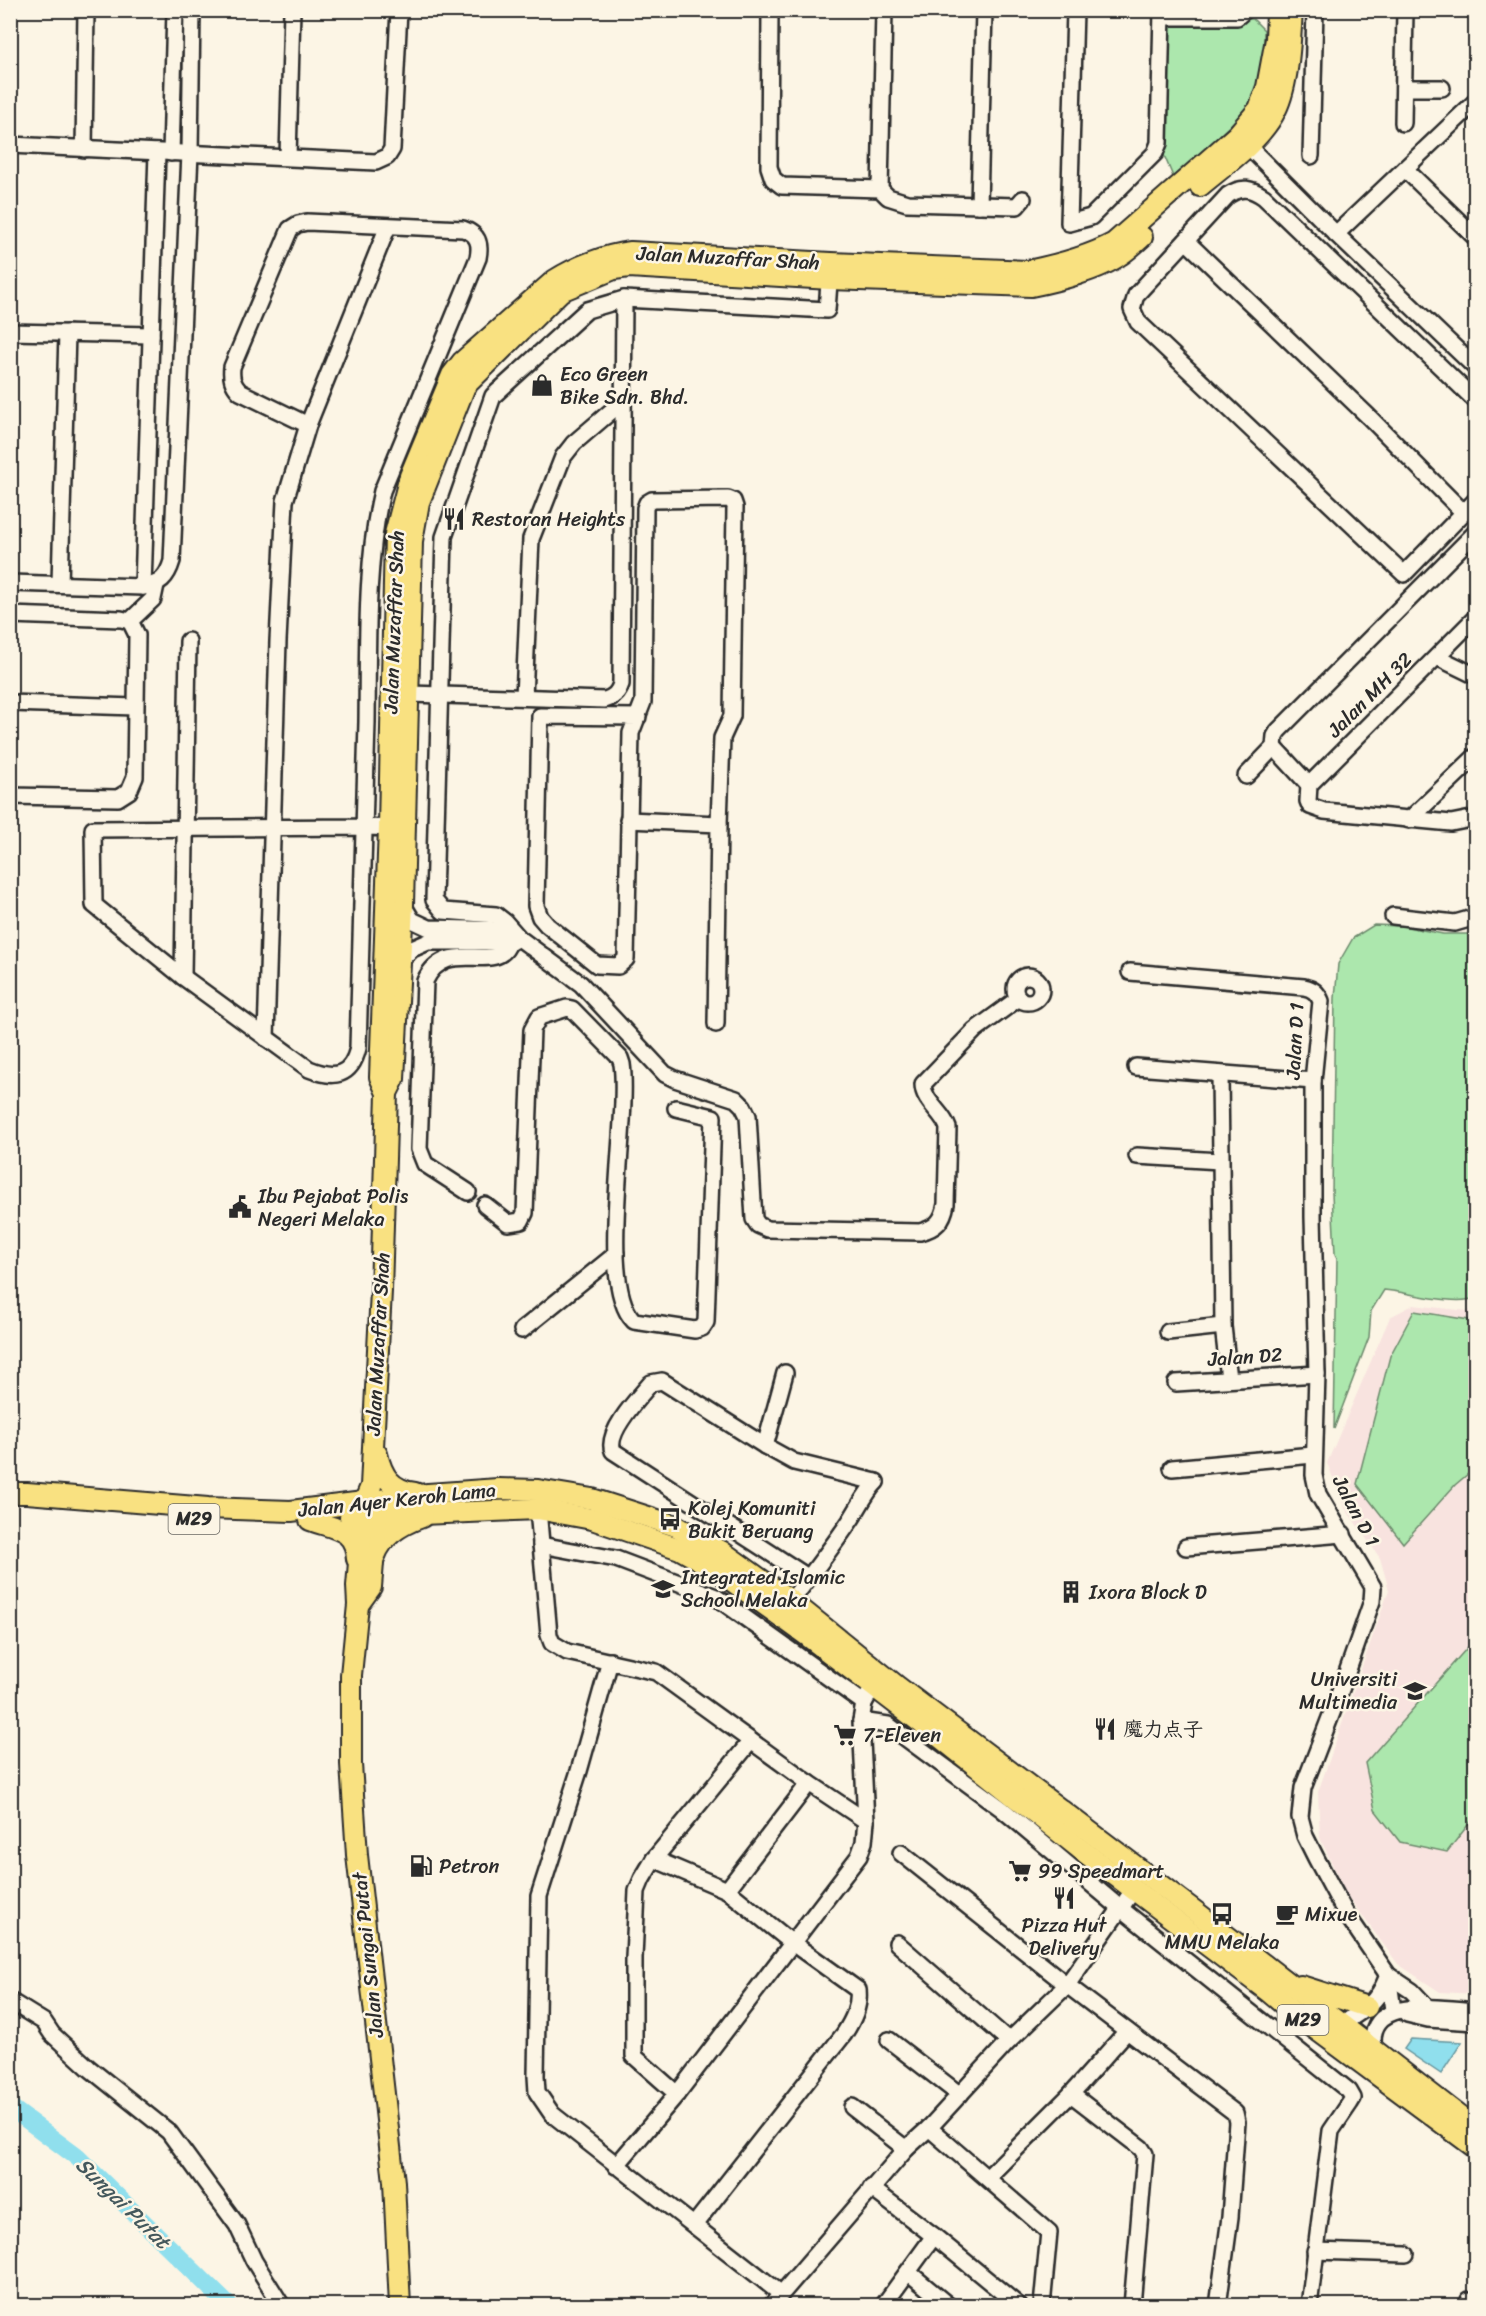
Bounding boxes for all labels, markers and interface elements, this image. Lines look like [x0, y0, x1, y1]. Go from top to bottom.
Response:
street label: Jalan Muzaffar Shah [635, 236, 820, 280]
place label: Eco Green Bike Sdn. Bhd. [560, 357, 689, 415]
shop icon: Eco Green Bike Sdn. Bhd. [529, 372, 555, 398]
place label: Restoran Heights [472, 502, 626, 537]
restaurant icon: Restoran Heights [441, 506, 467, 532]
street label: Jalan Muzaffar Shah [373, 530, 415, 715]
street label: Jalan MH 32 [1318, 643, 1422, 747]
street label: Jalan D 1 [1275, 1002, 1314, 1081]
place label: Ibu Pejabat Polis Negeri Melaka [257, 1179, 409, 1237]
public building icon: Ibu Pejabat Polis Negeri Melaka [227, 1194, 253, 1220]
street label: Jalan Muzaffar Shah [356, 1252, 400, 1437]
street label: Jalan D2 [1206, 1337, 1284, 1377]
street label: Jalan D 1 [1322, 1468, 1390, 1553]
street label: Jalan Ayer Keroh Lama [295, 1472, 498, 1528]
place label: Kolej Komuniti Bukit Beruang [688, 1491, 816, 1549]
road number: M29 [168, 1504, 220, 1534]
bus stop icon: Kolej Komuniti Bukit Beruang [657, 1506, 683, 1532]
place label: Integrated Islamic School Melaka [680, 1560, 845, 1618]
place label: Ixora Block D [1088, 1575, 1207, 1610]
school or university icon: Integrated Islamic School Melaka [650, 1576, 676, 1602]
building icon: Ixora Block D [1058, 1579, 1084, 1605]
place label: Universiti Multimedia [1299, 1662, 1398, 1720]
school or university icon: Universiti Multimedia [1402, 1678, 1428, 1704]
place label: 魔力点子 [1123, 1712, 1203, 1747]
restaurant icon: 魔力点子 [1092, 1716, 1118, 1742]
place label: 7-Eleven [863, 1718, 941, 1753]
supermarket icon: 7-Eleven [832, 1722, 858, 1748]
place label: Petron [439, 1849, 500, 1884]
fuel station icon: Petron [408, 1853, 434, 1879]
place label: 99 Speedmart [1038, 1854, 1165, 1889]
supermarket icon: 99 Speedmart [1007, 1858, 1033, 1884]
street label: Jalan Sungai Putat [342, 1870, 394, 2040]
restaurant icon: Pizza Hut Delivery [1051, 1885, 1077, 1911]
place label: Mixue [1305, 1897, 1358, 1932]
bus stop icon: MMU Melaka [1209, 1901, 1235, 1927]
cafe icon: Mixue [1274, 1901, 1300, 1927]
place label: Pizza Hut Delivery [1022, 1908, 1107, 1966]
place label: MMU Melaka [1165, 1925, 1279, 1960]
road number: M29 [1278, 2005, 1328, 2035]
water label: Sungai Putat [67, 2148, 182, 2260]

